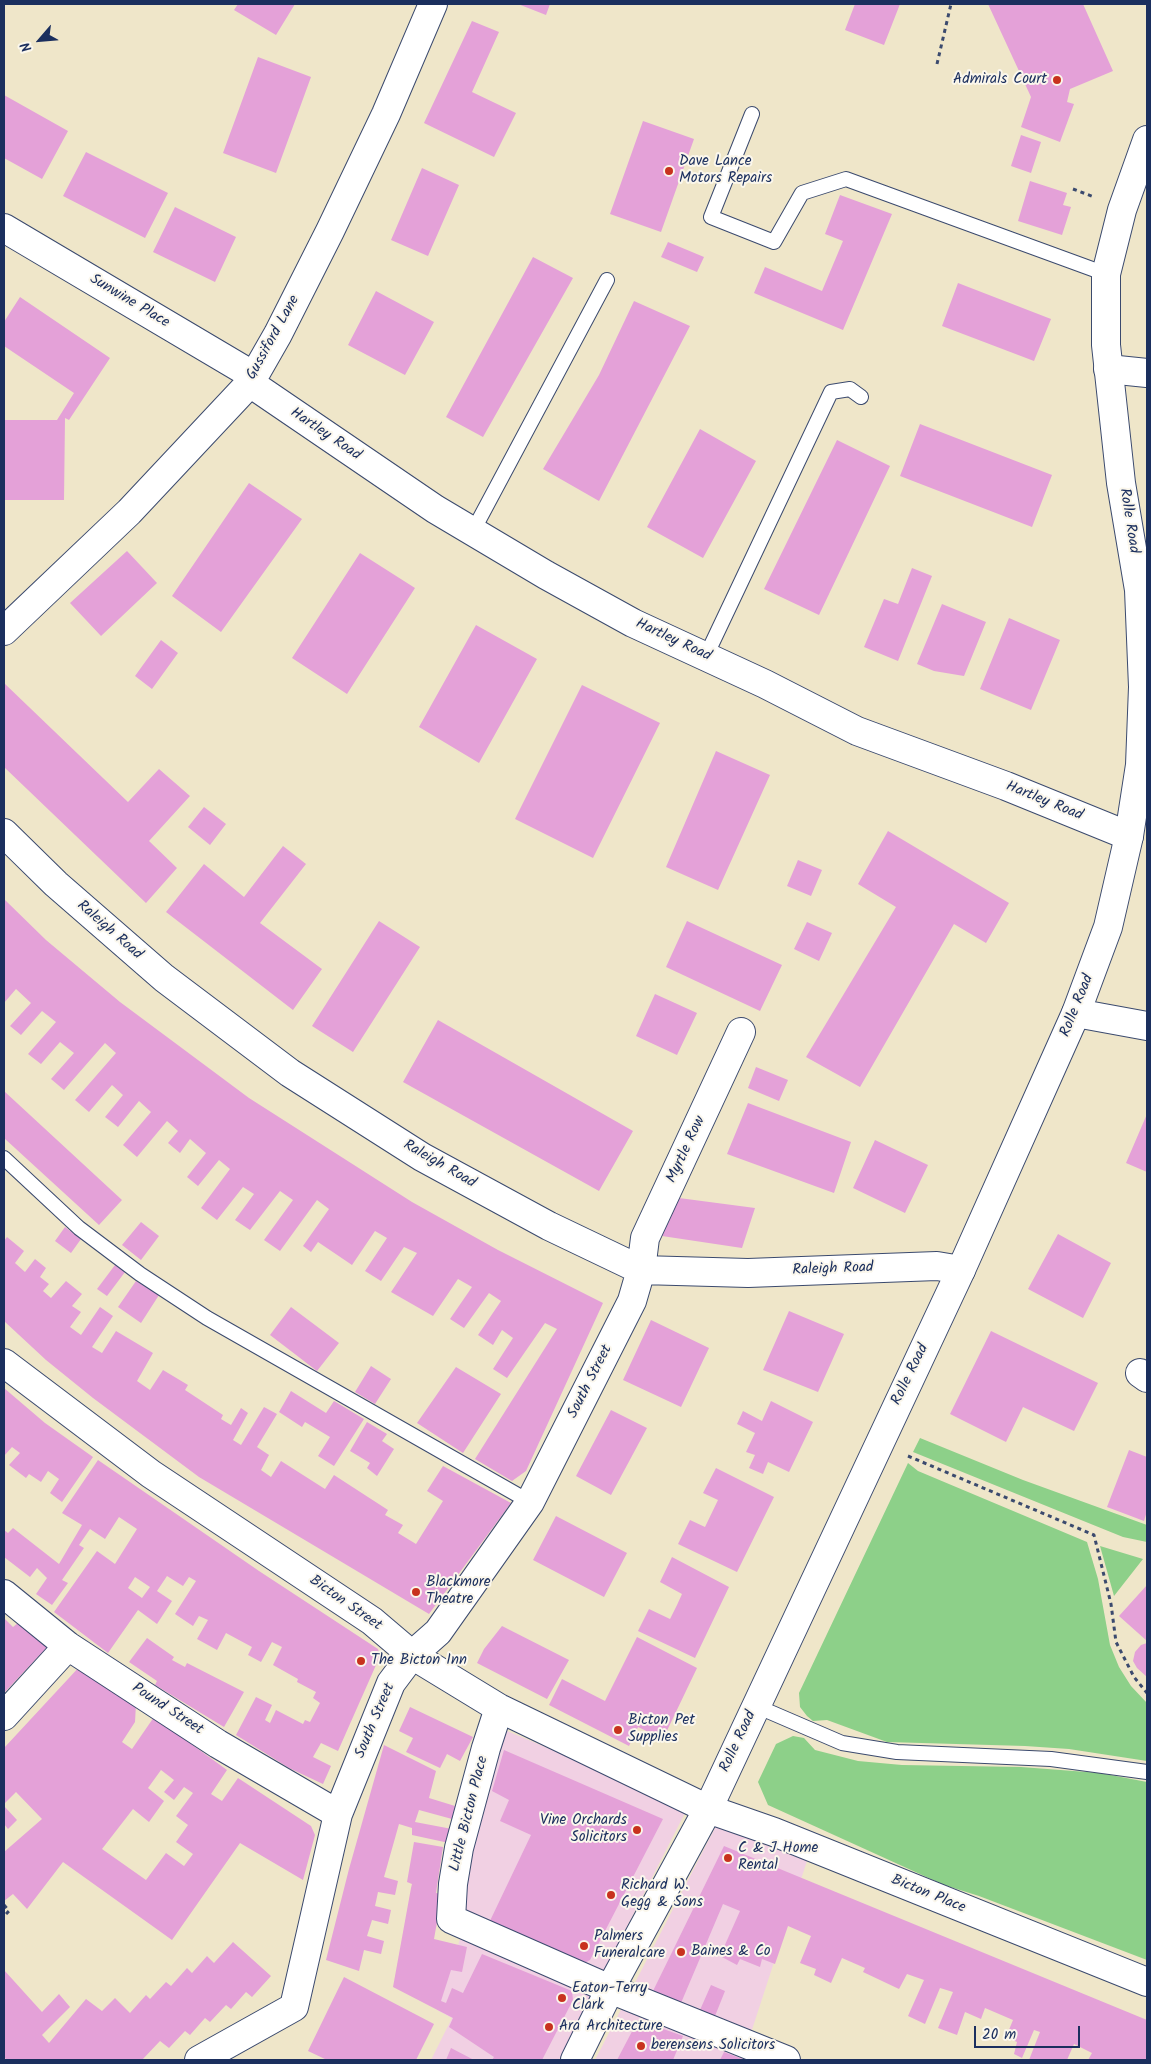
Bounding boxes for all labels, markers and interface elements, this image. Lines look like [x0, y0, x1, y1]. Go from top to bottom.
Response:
north arrow [15, 15, 65, 65]
text: N [15, 38, 38, 56]
place label: Admirals Court [953, 71, 1047, 89]
marker: Admirals Court [1051, 74, 1063, 86]
place label: Dave Lance Motors Repairs [679, 153, 772, 188]
marker: Dave Lance Motors Repairs [663, 165, 675, 177]
street label: Sunwine Place [86, 271, 172, 333]
street label: Gussiford Lane [243, 293, 305, 383]
street label: Hartley Road [286, 405, 364, 465]
street label: Rolle Road [1114, 487, 1142, 555]
street label: Hartley Road [632, 616, 714, 666]
street label: Hartley Road [1003, 778, 1085, 826]
street label: Raleigh Road [73, 898, 145, 964]
street label: Rolle Road [1057, 972, 1099, 1040]
street label: Myrtle Row [664, 1114, 710, 1186]
street label: Raleigh Road [399, 1137, 479, 1193]
street label: Raleigh Road [792, 1260, 874, 1280]
street label: South Street [565, 1342, 617, 1422]
street label: Rolle Road [889, 1342, 933, 1408]
street label: Bicton Street [305, 1572, 385, 1636]
place label: Blackmore Theatre [426, 1574, 490, 1609]
marker: Blackmore Theatre [410, 1586, 422, 1598]
place label: The Bicton Inn [371, 1652, 467, 1670]
marker: The Bicton Inn [355, 1655, 367, 1667]
street label: Pound Street [128, 1680, 206, 1740]
street label: South Street [352, 1681, 400, 1761]
street label: Rolle Road [717, 1708, 761, 1776]
place label: Bicton Pet Supplies [628, 1712, 695, 1747]
marker: Bicton Pet Supplies [612, 1724, 624, 1736]
street label: Little Bicton Place [447, 1754, 493, 1874]
place label: Vine Orchards Solicitors [540, 1812, 627, 1847]
marker: Vine Orchards Solicitors [631, 1824, 643, 1836]
place label: C & J Home Rental [738, 1840, 818, 1875]
marker: C & J Home Rental [722, 1852, 734, 1864]
street label: Bicton Place [888, 1872, 968, 1918]
place label: Richard W. Gegg & Sons [621, 1877, 703, 1912]
marker: Richard W. Gegg & Sons [605, 1889, 617, 1901]
place label: Palmers Funeralcare [594, 1928, 665, 1963]
marker: Palmers Funeralcare [578, 1940, 590, 1952]
place label: Baines & Co [691, 1943, 771, 1961]
marker: Baines & Co [675, 1946, 687, 1958]
place label: Eaton-Terry Clark [572, 1980, 647, 2015]
marker: Eaton-Terry Clark [556, 1992, 568, 2004]
scale bar [976, 2016, 1082, 2048]
place label: Ara Architecture [559, 2018, 662, 2036]
marker: Ara Architecture [543, 2021, 555, 2033]
text: 20 m [982, 2023, 1016, 2047]
place label: berensens Solicitors [651, 2037, 775, 2055]
marker: berensens Solicitors [635, 2040, 647, 2052]

